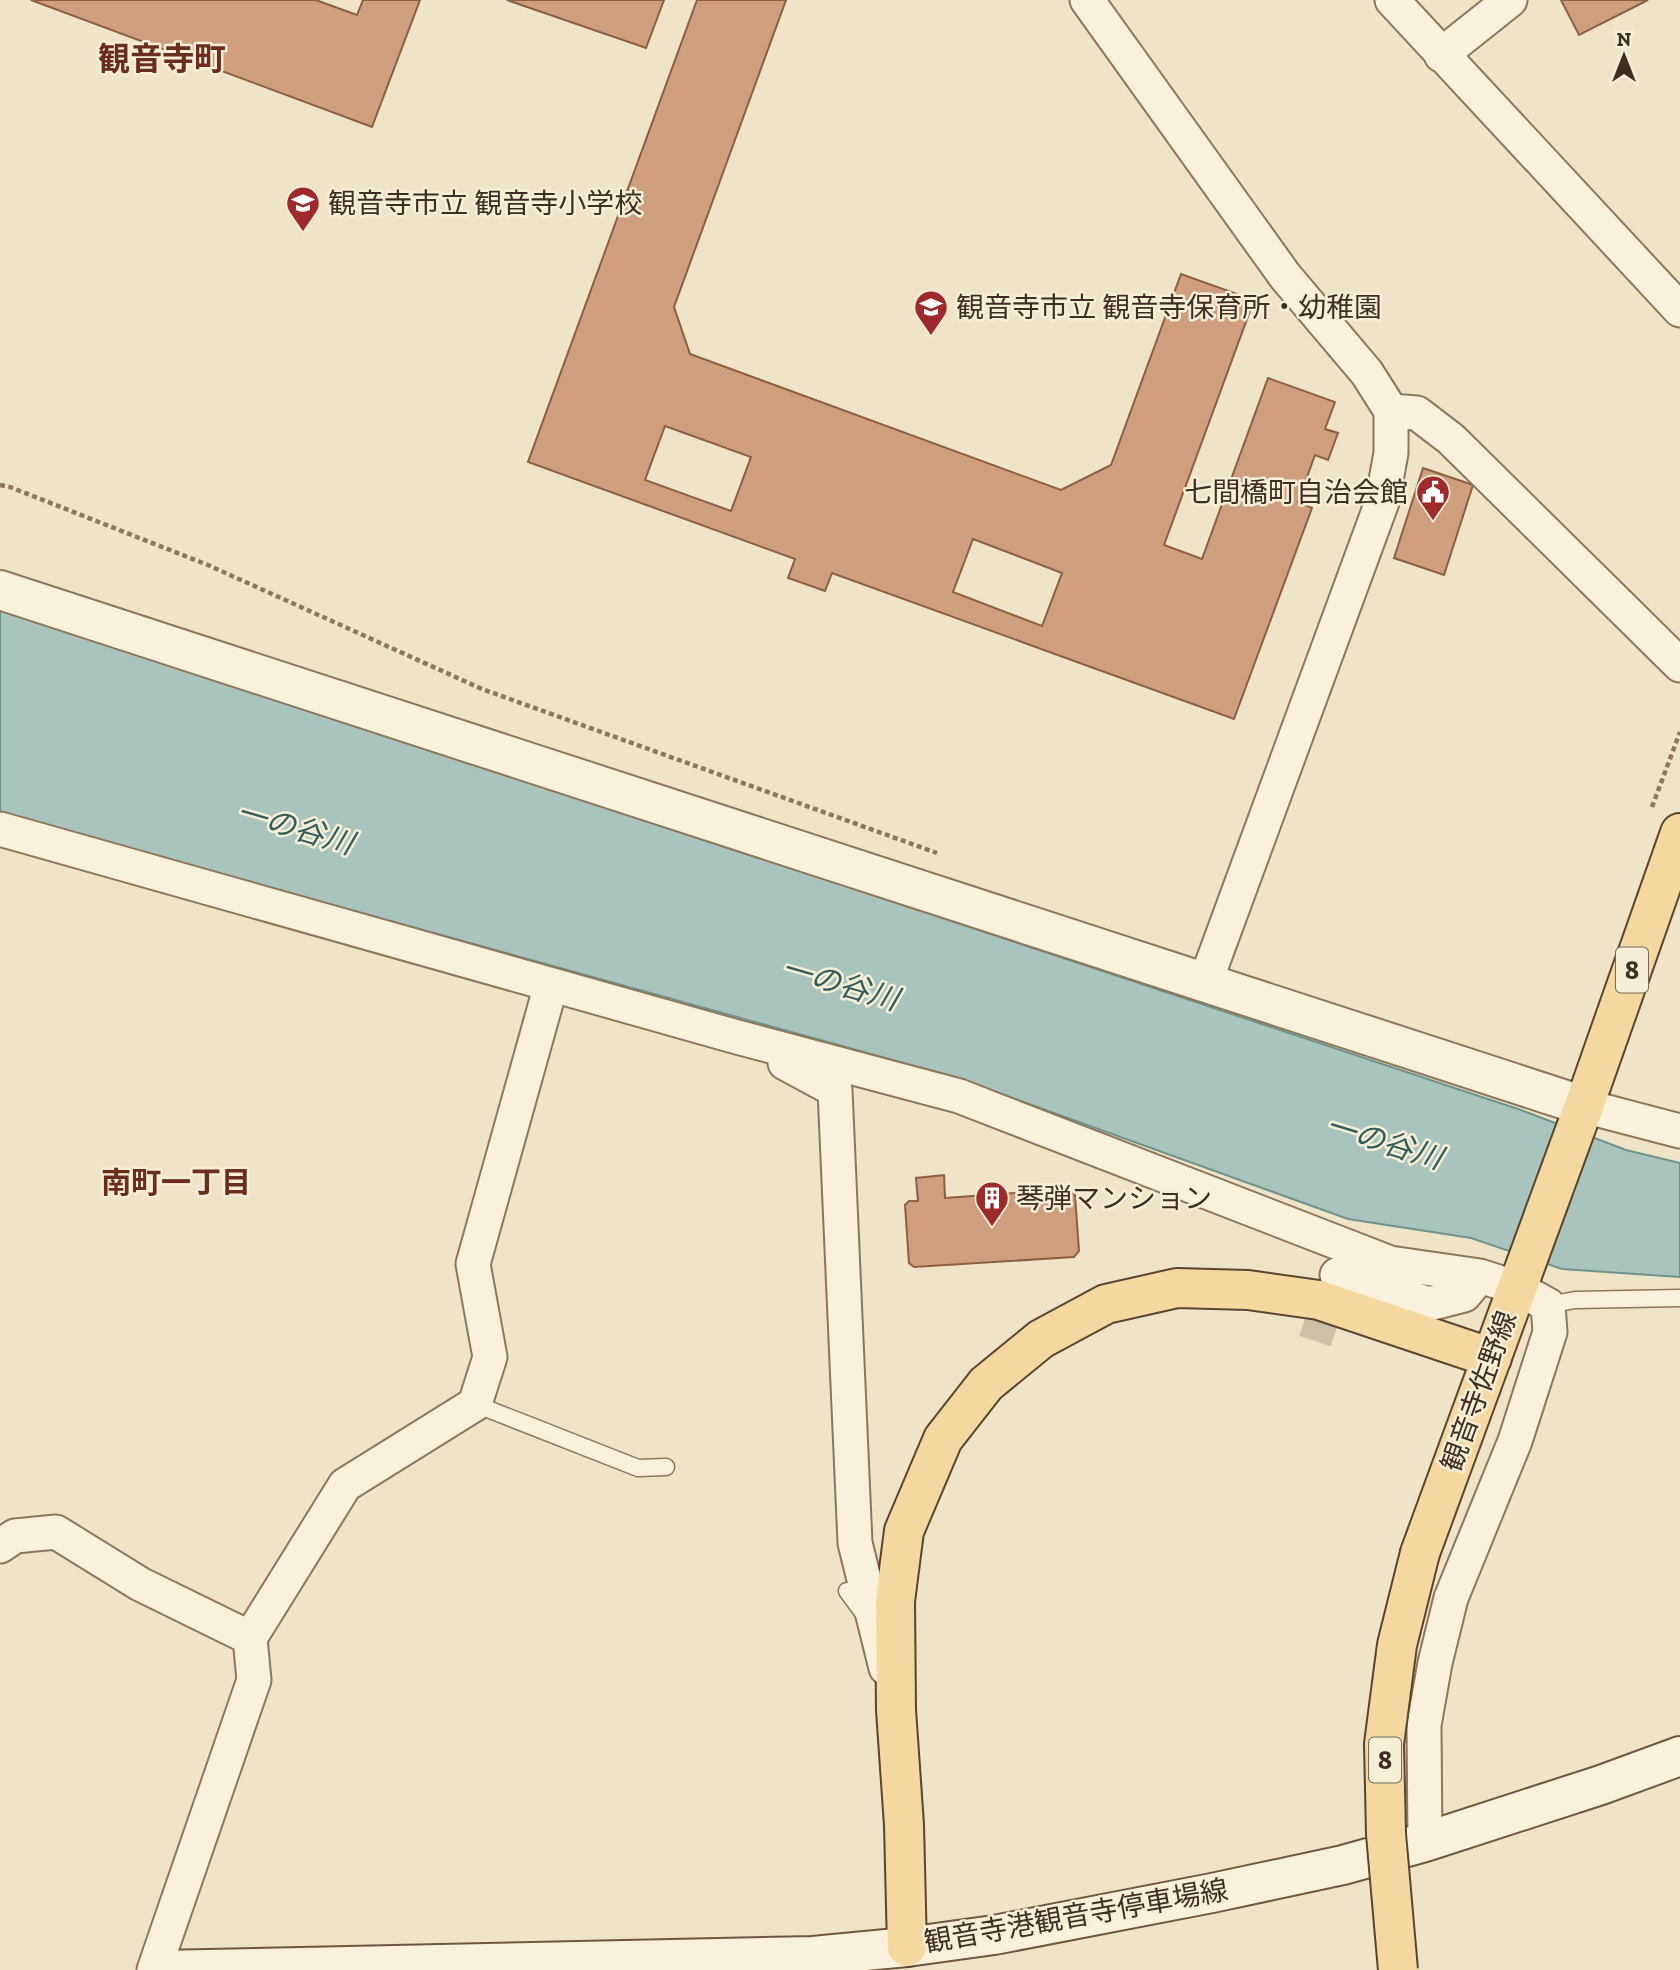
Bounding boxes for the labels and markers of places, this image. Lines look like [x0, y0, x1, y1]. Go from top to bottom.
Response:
school or university icon: 観音寺市立 観音寺小学校 [284, 184, 322, 233]
place label: 観音寺市立 観音寺小学校 [328, 187, 642, 220]
school or university icon: 観音寺市立 観音寺保育所・幼稚園 [912, 288, 950, 337]
place label: 観音寺市立 観音寺保育所・幼稚園 [956, 291, 1382, 324]
public building icon: 七間橋町自治会館 [1414, 473, 1452, 522]
place label: 七間橋町自治会館 [1184, 476, 1408, 509]
building icon: 琴弾マンション [973, 1179, 1011, 1228]
place label: 琴弾マンション [1016, 1182, 1212, 1215]

